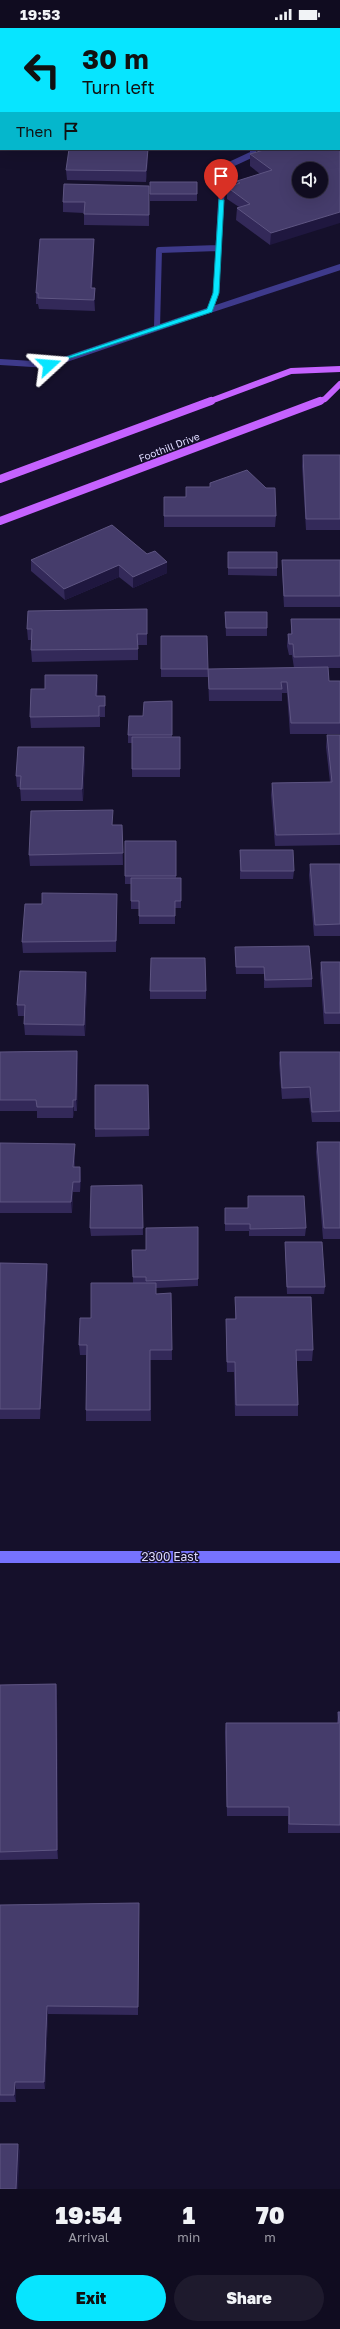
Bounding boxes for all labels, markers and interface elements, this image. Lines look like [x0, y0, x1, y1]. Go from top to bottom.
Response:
text: 19:53 [20, 5, 60, 23]
text: 30 m [82, 42, 149, 75]
icon: left [16, 44, 68, 96]
text: Turn left [82, 76, 155, 98]
icon: arrive [60, 120, 82, 142]
text: Then [16, 122, 52, 140]
pin [204, 159, 238, 200]
map controls [292, 162, 328, 198]
button: sound [292, 162, 328, 198]
icon: arrive [210, 165, 232, 187]
position arrow [28, 344, 70, 386]
street label: Foothill Drive [137, 430, 201, 464]
street label: 2300 East [141, 1549, 199, 1564]
text: 19:54 [55, 2200, 122, 2229]
text: 1 [182, 2200, 195, 2229]
text: 70 [256, 2200, 285, 2229]
text: Arrival [68, 2229, 109, 2245]
text: min [177, 2229, 200, 2245]
text: m [264, 2229, 276, 2245]
button: Exit [16, 2275, 166, 2321]
button: Share [174, 2275, 324, 2321]

